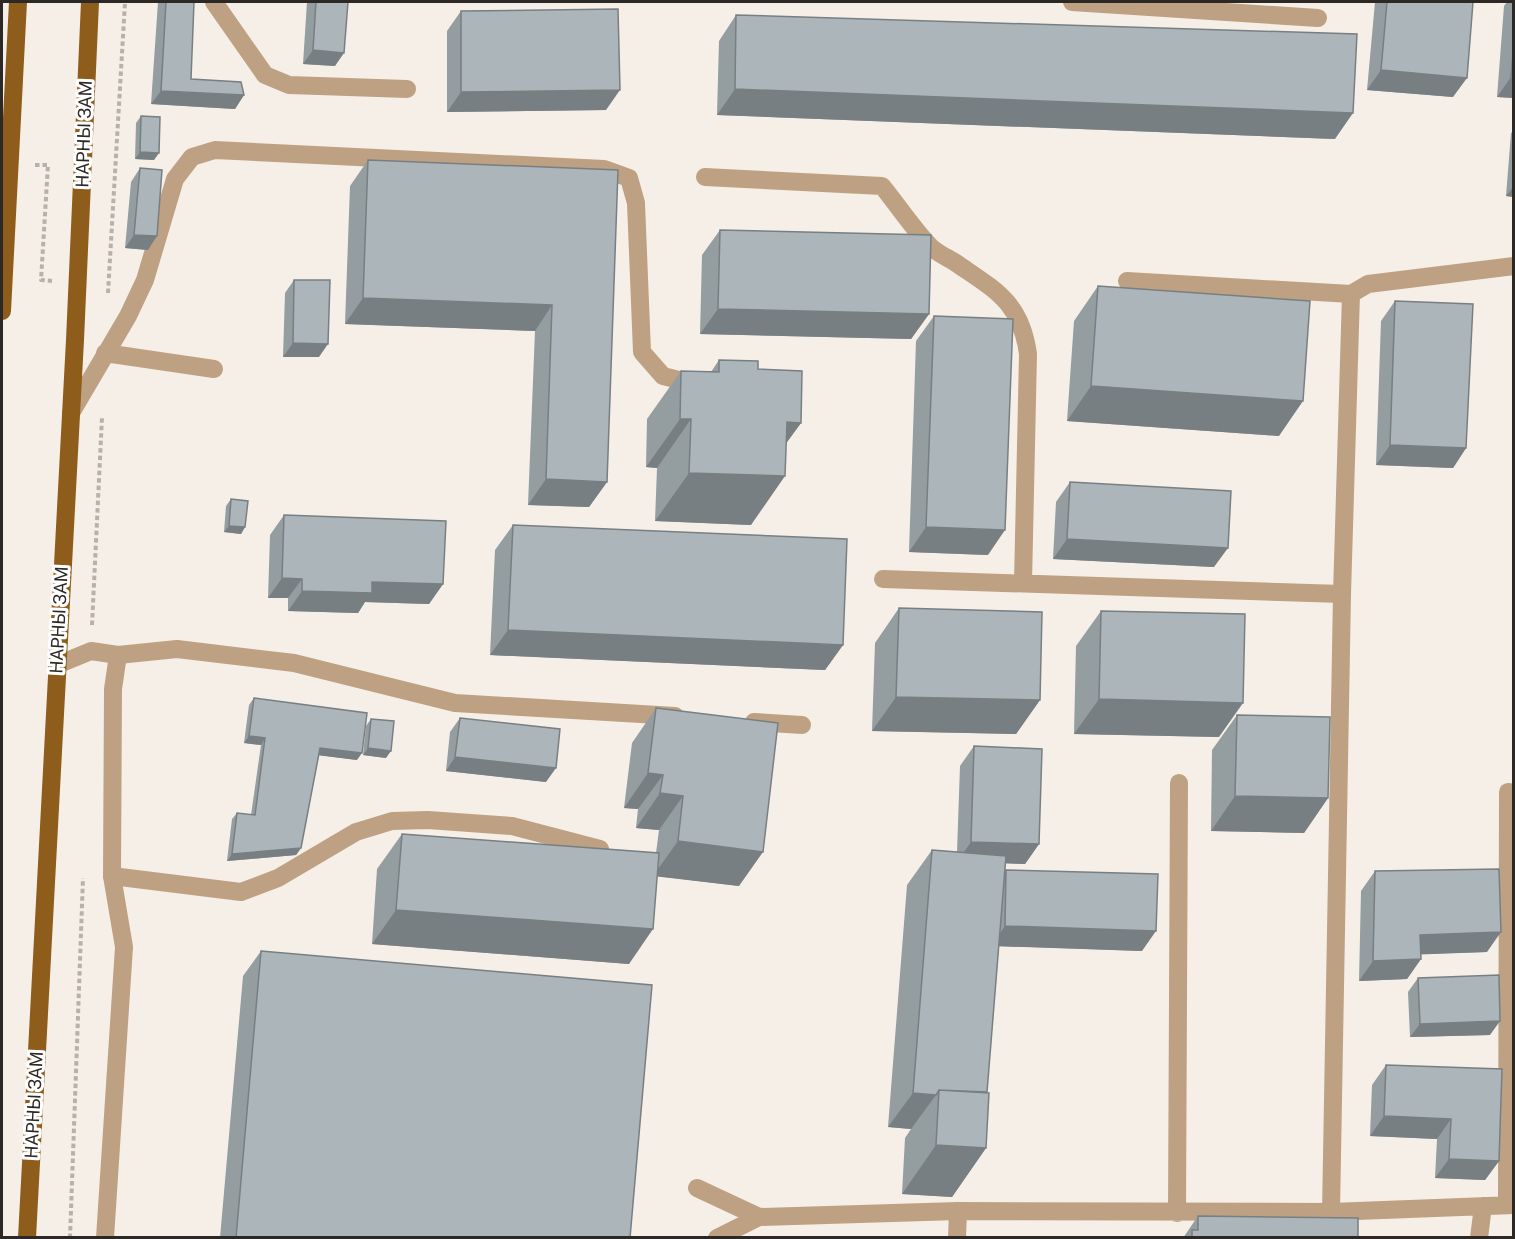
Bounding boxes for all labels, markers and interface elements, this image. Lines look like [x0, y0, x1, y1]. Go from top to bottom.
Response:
street label: НАРНЫ ЗАМ [71, 80, 96, 188]
street label: НАРНЫ ЗАМ [45, 566, 72, 674]
street label: НАРНЫ ЗАМ [20, 1051, 47, 1159]

